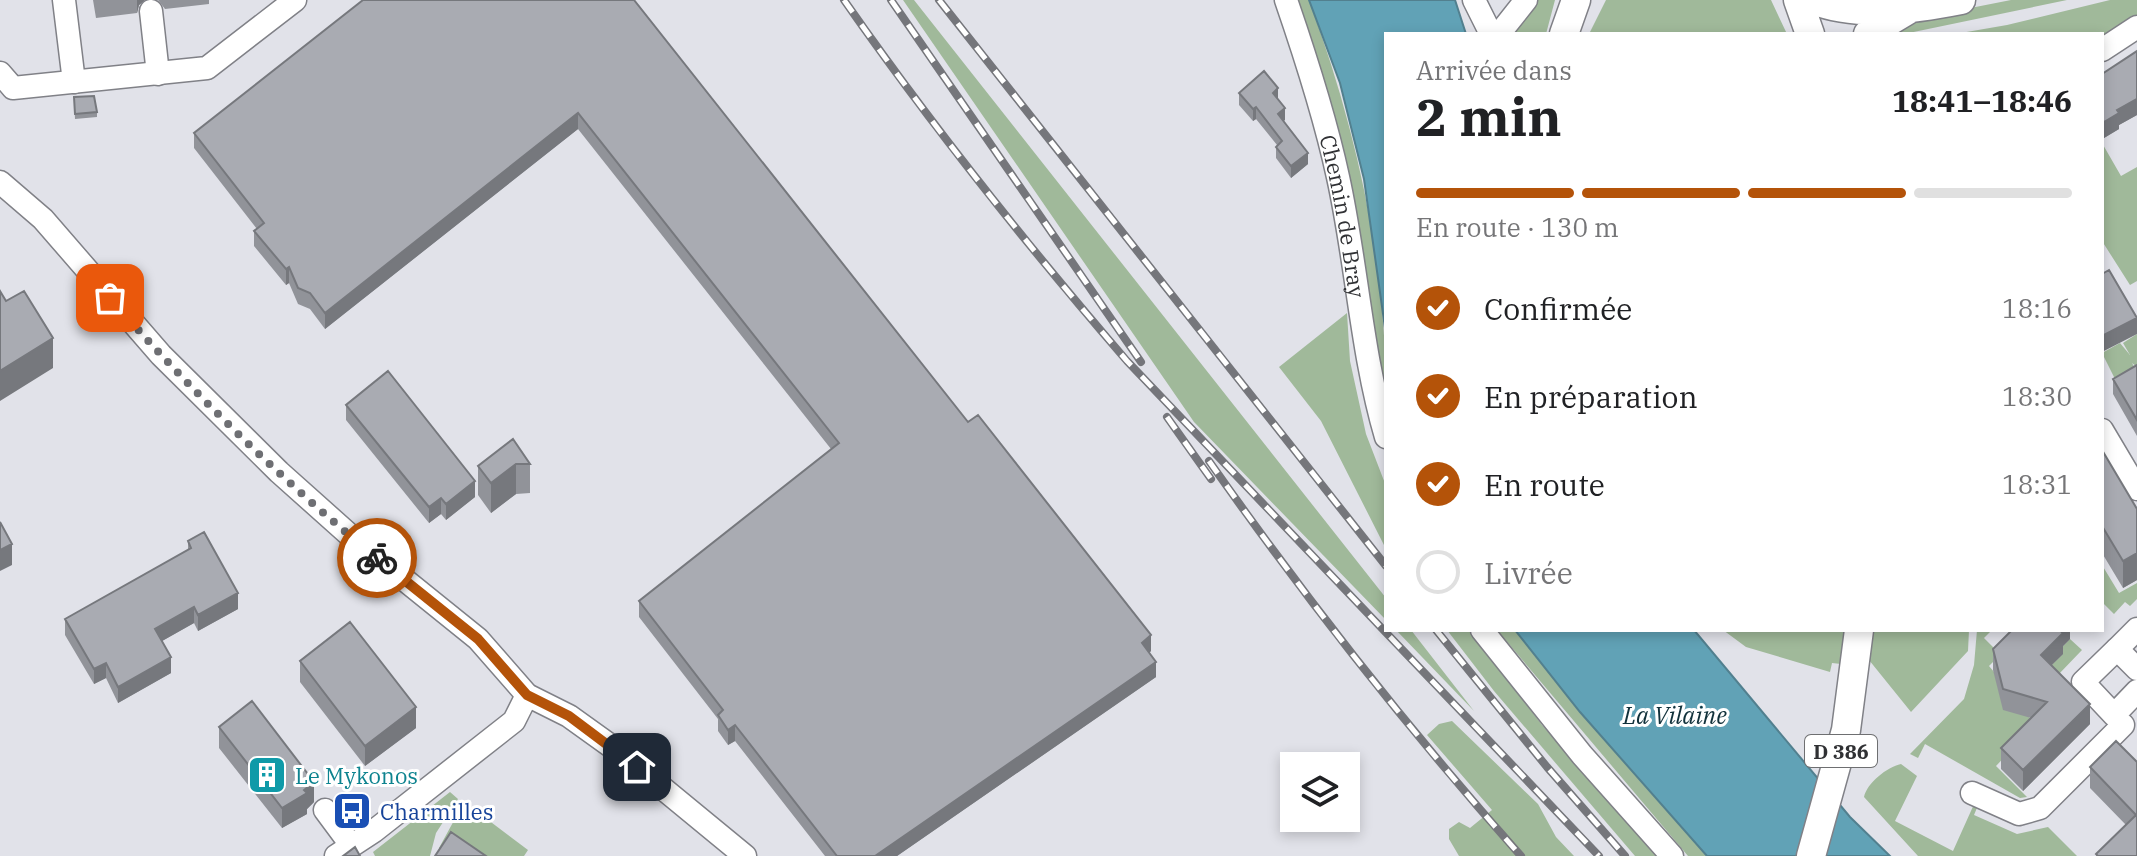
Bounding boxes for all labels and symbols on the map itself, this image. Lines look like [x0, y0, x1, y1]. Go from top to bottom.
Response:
street label: Chemin de Bray [1314, 131, 1373, 300]
pin [76, 264, 144, 332]
courier [337, 518, 417, 598]
water label: La Vilaine [1622, 699, 1727, 731]
pin [603, 733, 671, 801]
road number: D 386 [1805, 735, 1877, 767]
building icon: Le Mykonos [246, 754, 288, 796]
place label: Le Mykonos [295, 761, 418, 790]
bus stop icon: Charmilles [331, 790, 373, 832]
place label: Charmilles [380, 797, 493, 826]

